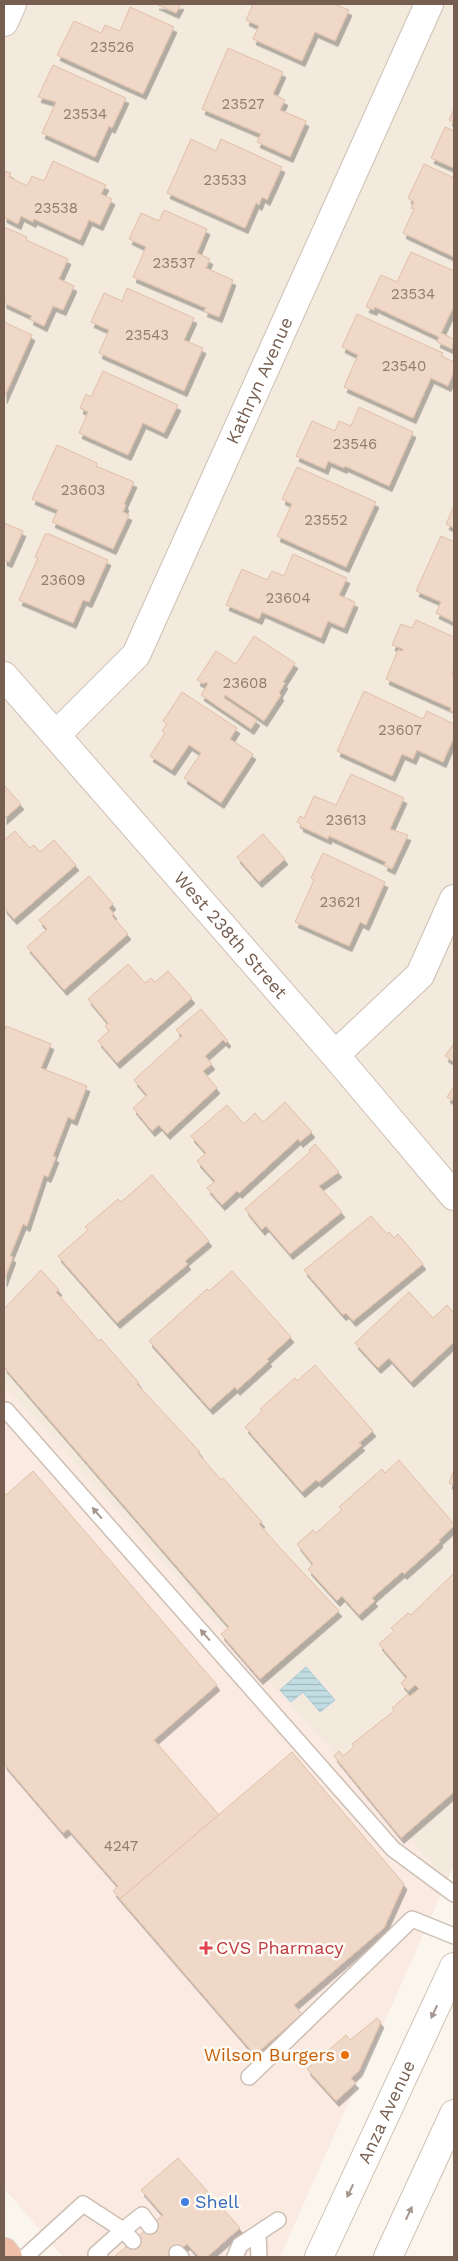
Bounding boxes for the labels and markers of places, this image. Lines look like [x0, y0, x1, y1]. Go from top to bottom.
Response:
place label: CVS Pharmacy [216, 1937, 344, 1958]
marker: CVS Pharmacy [200, 1942, 212, 1954]
place label: Wilson Burgers [204, 2044, 335, 2065]
marker: Wilson Burgers [339, 2049, 351, 2061]
place label: Shell [195, 2191, 240, 2212]
marker: Shell [179, 2196, 191, 2208]

